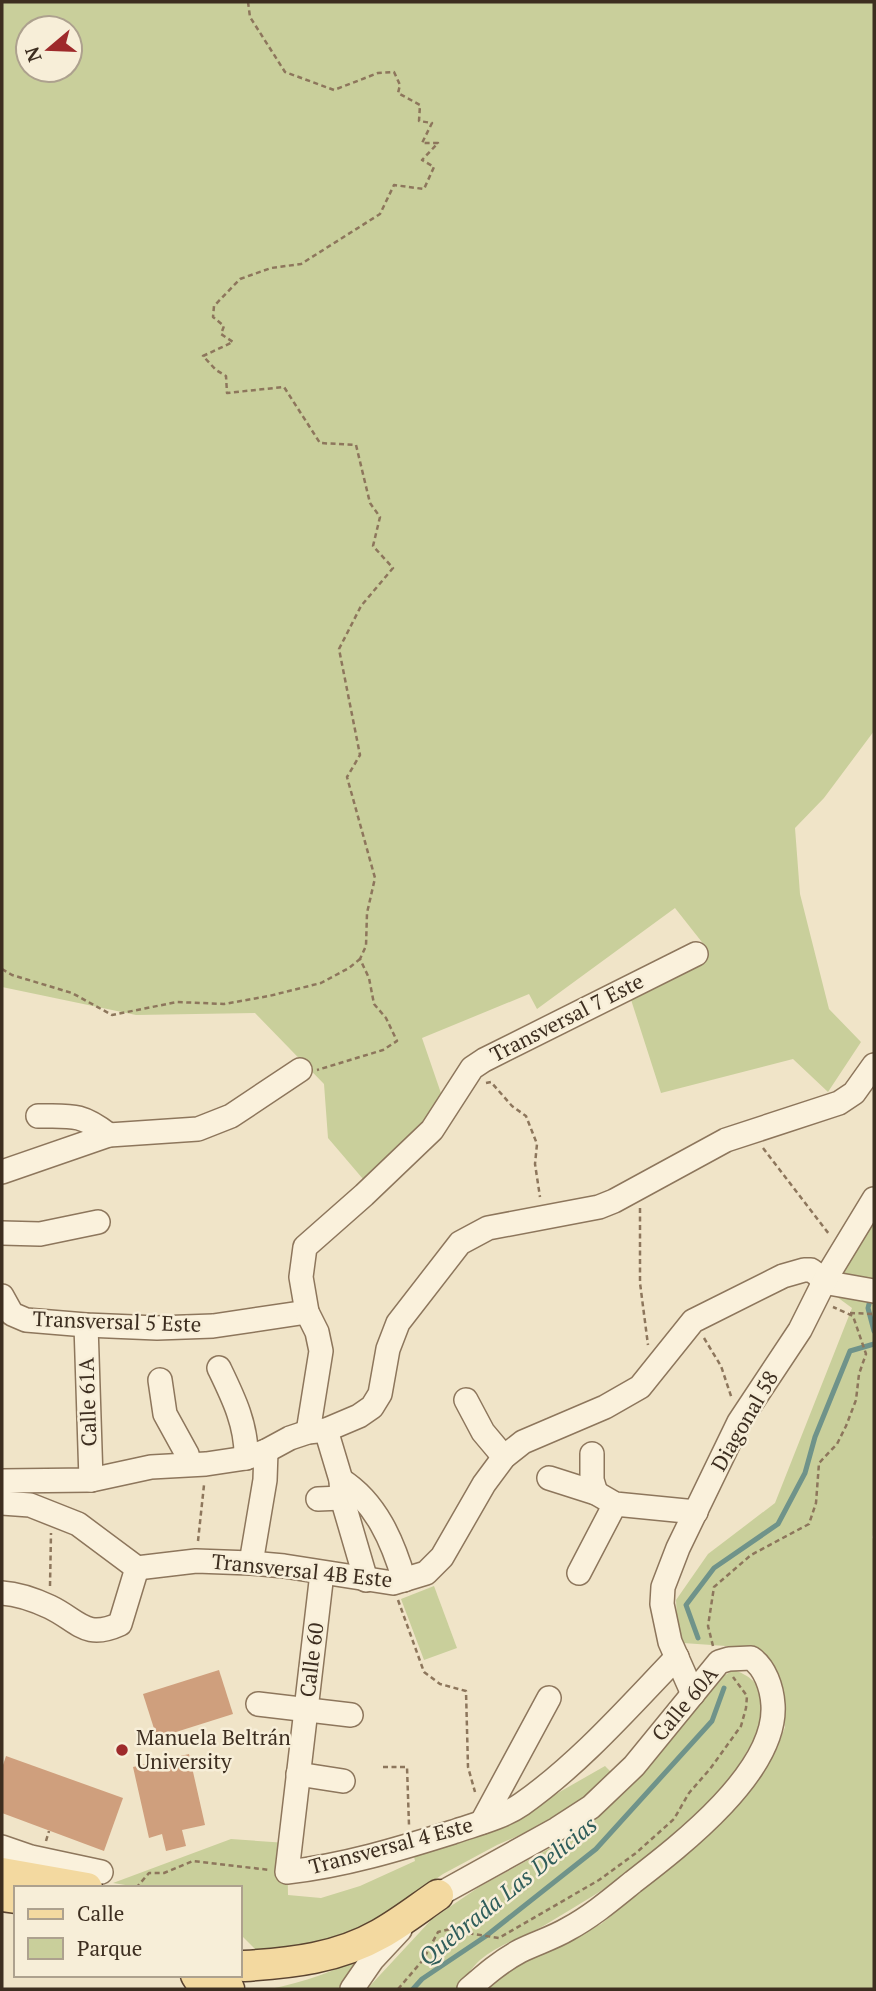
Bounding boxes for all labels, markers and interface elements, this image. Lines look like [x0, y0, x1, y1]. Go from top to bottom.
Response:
north arrow [14, 14, 84, 84]
text: N [18, 43, 47, 66]
street label: Transversal 7 Este [485, 966, 648, 1068]
street label: Transversal 5 Este [32, 1304, 202, 1338]
street label: Calle 61A [71, 1356, 103, 1447]
street label: Diagonal 58 [704, 1365, 784, 1476]
street label: Transversal 4B Este [210, 1547, 394, 1593]
street label: Calle 60 [293, 1621, 329, 1699]
street label: Calle 60A [645, 1660, 724, 1747]
place label: Manuela Beltrán University [136, 1723, 291, 1775]
marker: Manuela Beltrán University [114, 1742, 130, 1758]
water label: Quebrada Las Delicias [412, 1809, 603, 1972]
street label: Transversal 4 Este [306, 1810, 476, 1880]
legend [14, 1886, 242, 1977]
text: Calle [77, 1899, 124, 1927]
text: Parque [77, 1934, 142, 1962]

